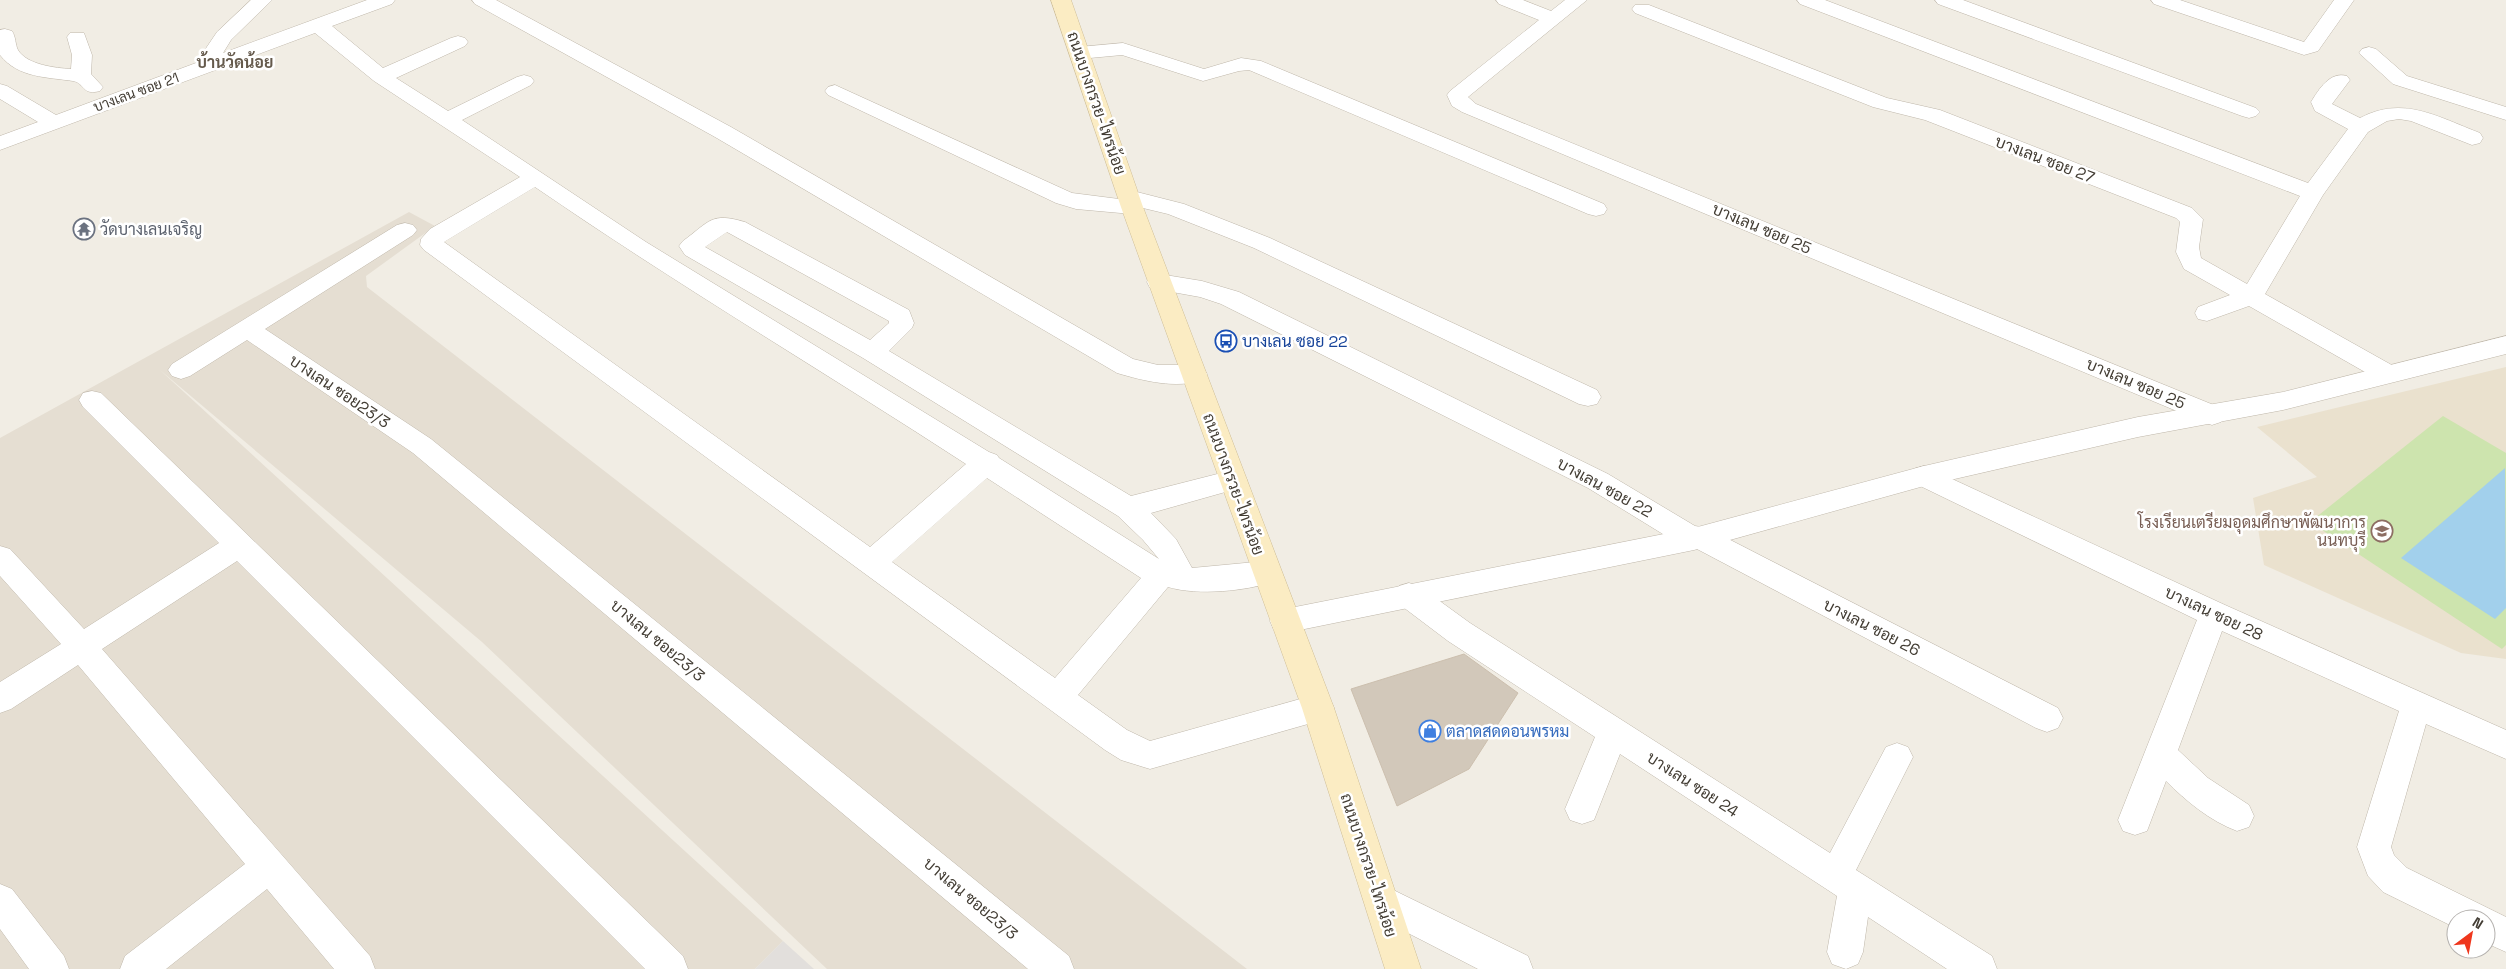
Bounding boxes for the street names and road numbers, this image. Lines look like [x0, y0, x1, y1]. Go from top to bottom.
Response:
street label: ถนนบางกรวย-ไทรน้อย [1062, 29, 1132, 177]
street label: บางเลน ซอย 21 [91, 68, 181, 116]
street label: บางเลน ซอย 27 [1992, 131, 2098, 188]
street label: บางเลน ซอย 25 [1709, 198, 1815, 259]
street label: บางเลน ซอย23/3 [285, 350, 394, 433]
street label: บางเลน ซอย 25 [2083, 353, 2189, 414]
street label: ถนนบางกรวย-ไทรน้อย [1198, 410, 1270, 558]
street label: บางเลน ซอย 22 [1553, 453, 1656, 522]
street label: บางเลน ซอย 28 [2161, 582, 2266, 645]
street label: บางเลน ซอย 26 [1820, 594, 1924, 661]
street label: บางเลน ซอย23/3 [606, 595, 709, 686]
street label: บางเลน ซอย 24 [1643, 747, 1743, 822]
street label: ถนนบางกรวย-ไทรน้อย [1335, 790, 1403, 940]
street label: บางเลน ซอย23/3 [919, 853, 1022, 944]

